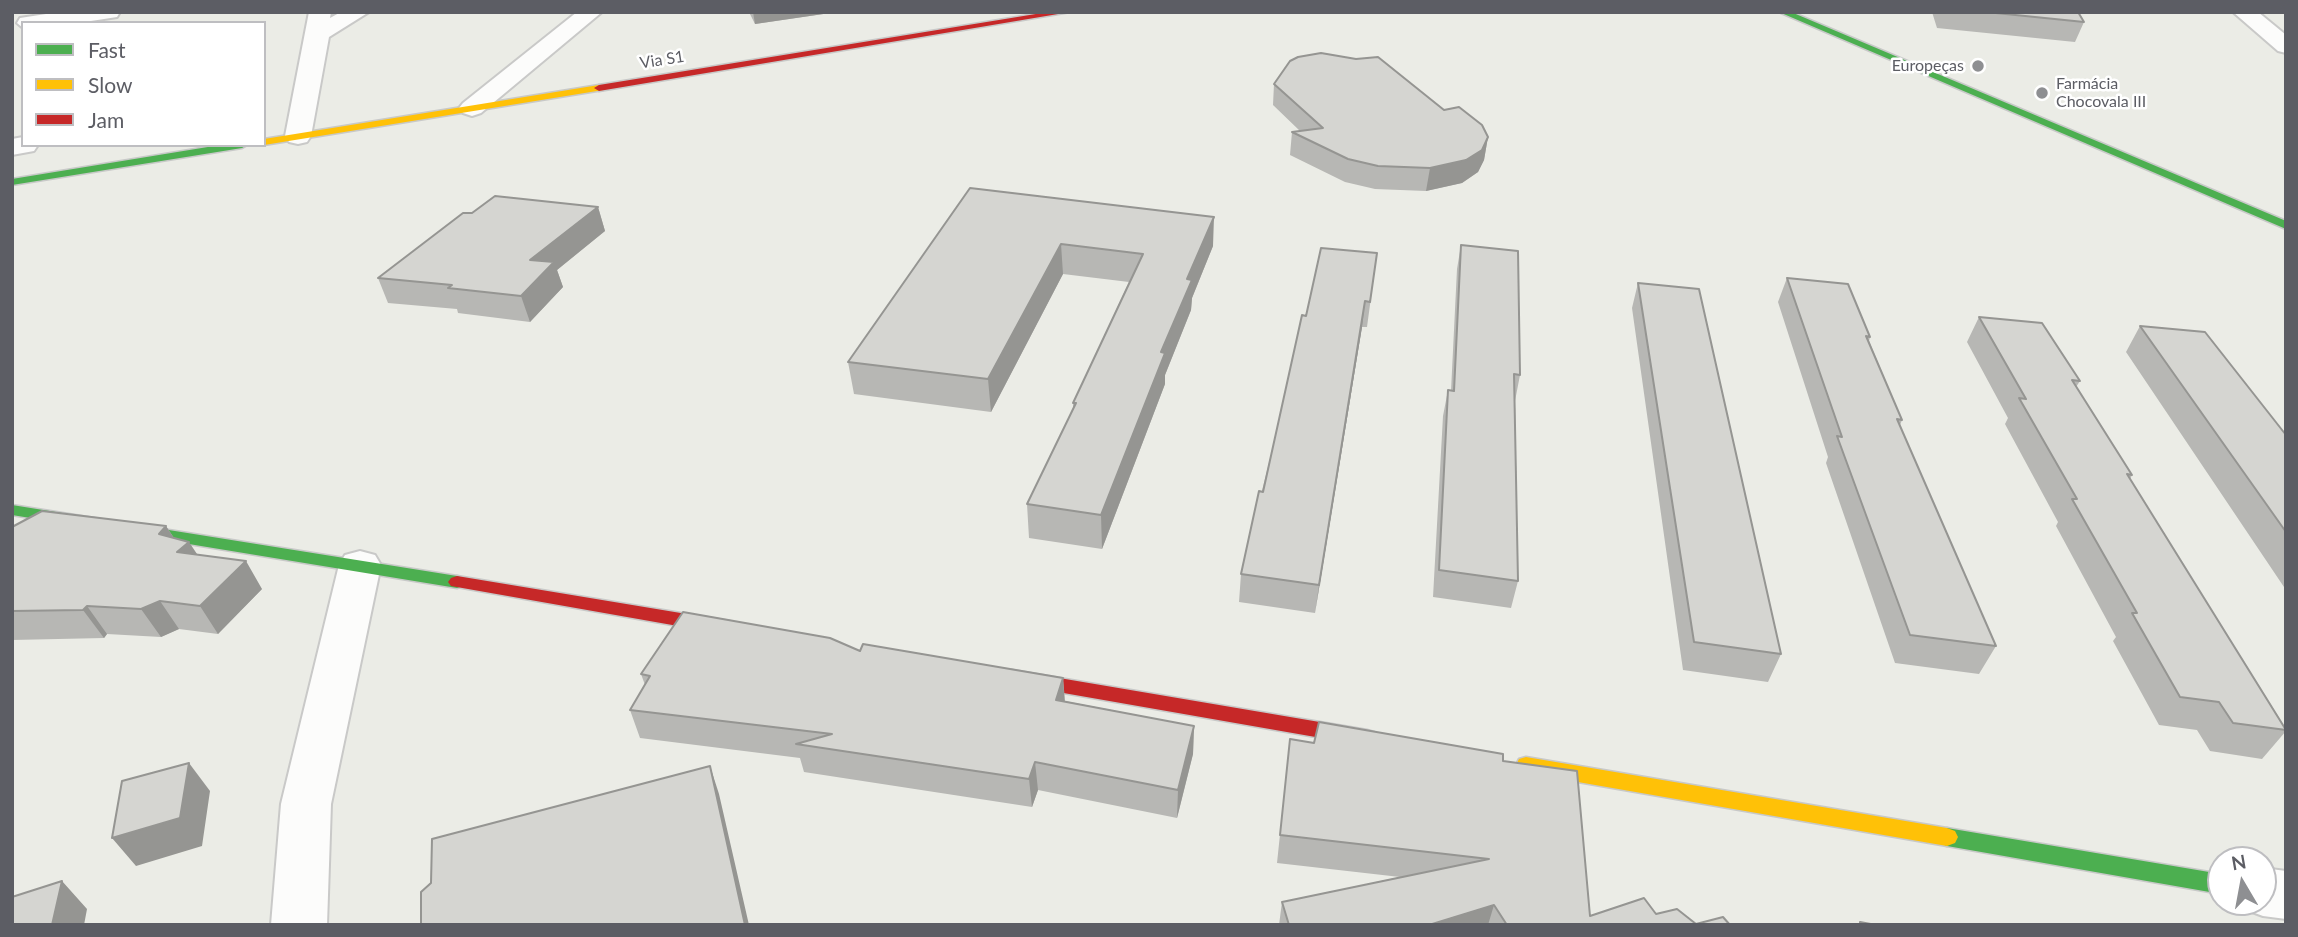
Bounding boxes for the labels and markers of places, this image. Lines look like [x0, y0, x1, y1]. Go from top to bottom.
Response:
place label: Europeças [1892, 56, 1964, 76]
marker: Europeças [1970, 58, 1986, 74]
place label: Farmácia Chocovala III [2056, 74, 2146, 112]
marker: Farmácia Chocovala III [2034, 85, 2050, 101]

